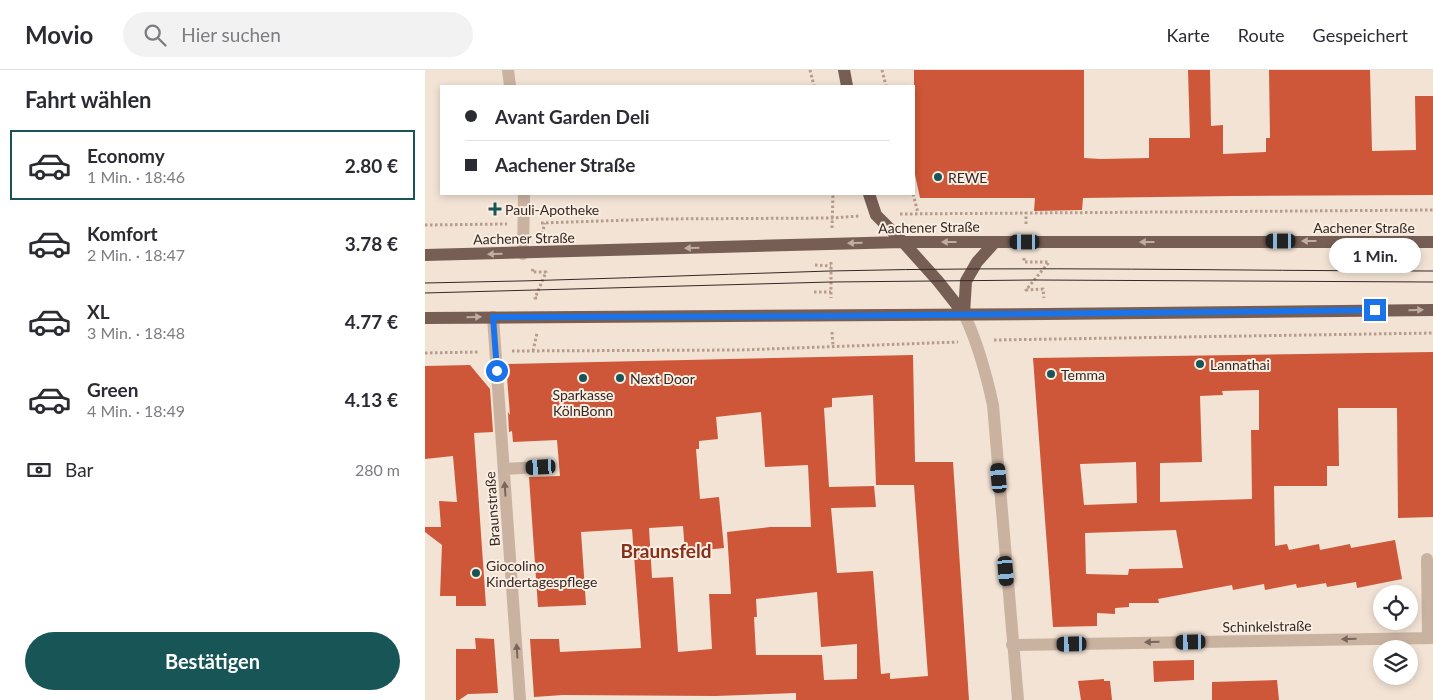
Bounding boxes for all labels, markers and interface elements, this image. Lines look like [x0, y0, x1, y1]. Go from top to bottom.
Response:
search box [123, 12, 473, 57]
text: Movio [25, 20, 93, 49]
icon: search [141, 21, 169, 49]
text: Hier suchen [181, 23, 281, 46]
text: Karte [1166, 24, 1210, 46]
text: Route [1238, 24, 1285, 46]
text: Gespeichert [1313, 24, 1408, 46]
text: Fahrt wählen [25, 86, 152, 113]
text: Avant Garden Deli [495, 105, 650, 128]
icon: car [27, 143, 72, 188]
text: Economy [87, 144, 165, 167]
text: Aachener Straße [495, 153, 635, 176]
text: 2.80 € [345, 154, 398, 177]
text: 1 Min. · 18:46 [87, 167, 185, 186]
place label: REWE [948, 169, 987, 186]
marker: REWE [932, 171, 944, 183]
place label: Pauli-Apotheke [505, 201, 599, 218]
marker: Pauli-Apotheke [489, 203, 501, 215]
street label: Aachener Straße [878, 218, 980, 236]
street label: Aachener Straße [1313, 219, 1415, 236]
icon: car [27, 221, 72, 266]
text: Komfort [87, 222, 158, 245]
street label: Aachener Straße [473, 229, 575, 247]
text: 3.78 € [345, 232, 398, 255]
car [1266, 234, 1296, 249]
car [1010, 235, 1040, 250]
one-way arrow [1301, 237, 1317, 245]
one-way arrow [941, 238, 957, 246]
one-way arrow [1138, 238, 1154, 246]
callout: 1 Min. [1329, 238, 1421, 272]
one-way arrow [847, 239, 863, 247]
text: 2 Min. · 18:47 [87, 245, 185, 264]
one-way arrow [684, 245, 700, 253]
text: 1 Min. [1352, 246, 1398, 265]
one-way arrow [487, 250, 503, 258]
icon: car [27, 299, 72, 344]
route end [1364, 299, 1386, 321]
text: XL [87, 300, 110, 323]
one-way arrow [1408, 306, 1424, 314]
text: 4.77 € [345, 310, 398, 333]
one-way arrow [466, 313, 482, 321]
text: 3 Min. · 18:48 [87, 323, 185, 342]
place label: Lannathai [1210, 356, 1270, 373]
marker: Lannathai [1194, 358, 1206, 370]
route start [486, 360, 508, 382]
place label: Temma [1061, 366, 1105, 383]
marker: Temma [1045, 368, 1057, 380]
place label: Next Door [630, 370, 695, 387]
marker: Sparkasse KölnBonn [577, 372, 589, 384]
marker: Next Door [614, 372, 626, 384]
icon: car [27, 377, 72, 422]
text: Green [87, 378, 138, 401]
place label: Sparkasse KölnBonn [553, 386, 613, 419]
text: 4.13 € [345, 388, 398, 411]
text: 4 Min. · 18:49 [87, 401, 185, 420]
icon: cash [25, 456, 53, 484]
text: Bar [65, 458, 94, 481]
car [525, 459, 556, 475]
text: 280 m [355, 460, 400, 479]
car [990, 462, 1007, 494]
street label: Braunstraße [481, 471, 503, 547]
one-way arrow [501, 481, 509, 497]
district label: Braunsfeld [621, 539, 711, 562]
car [997, 555, 1014, 587]
place label: Giocolino Kindertagespflege [486, 557, 597, 590]
marker: Giocolino Kindertagespflege [470, 567, 482, 579]
map controls [1373, 585, 1418, 685]
button: locate [1373, 585, 1418, 630]
street label: Schinkelstraße [1222, 617, 1312, 635]
button: Bestätigen [25, 632, 400, 690]
car [1175, 634, 1206, 650]
one-way arrow [1341, 635, 1357, 643]
car [1056, 636, 1087, 652]
one-way arrow [1144, 639, 1160, 647]
button: layers [1373, 640, 1418, 685]
one-way arrow [512, 643, 520, 659]

